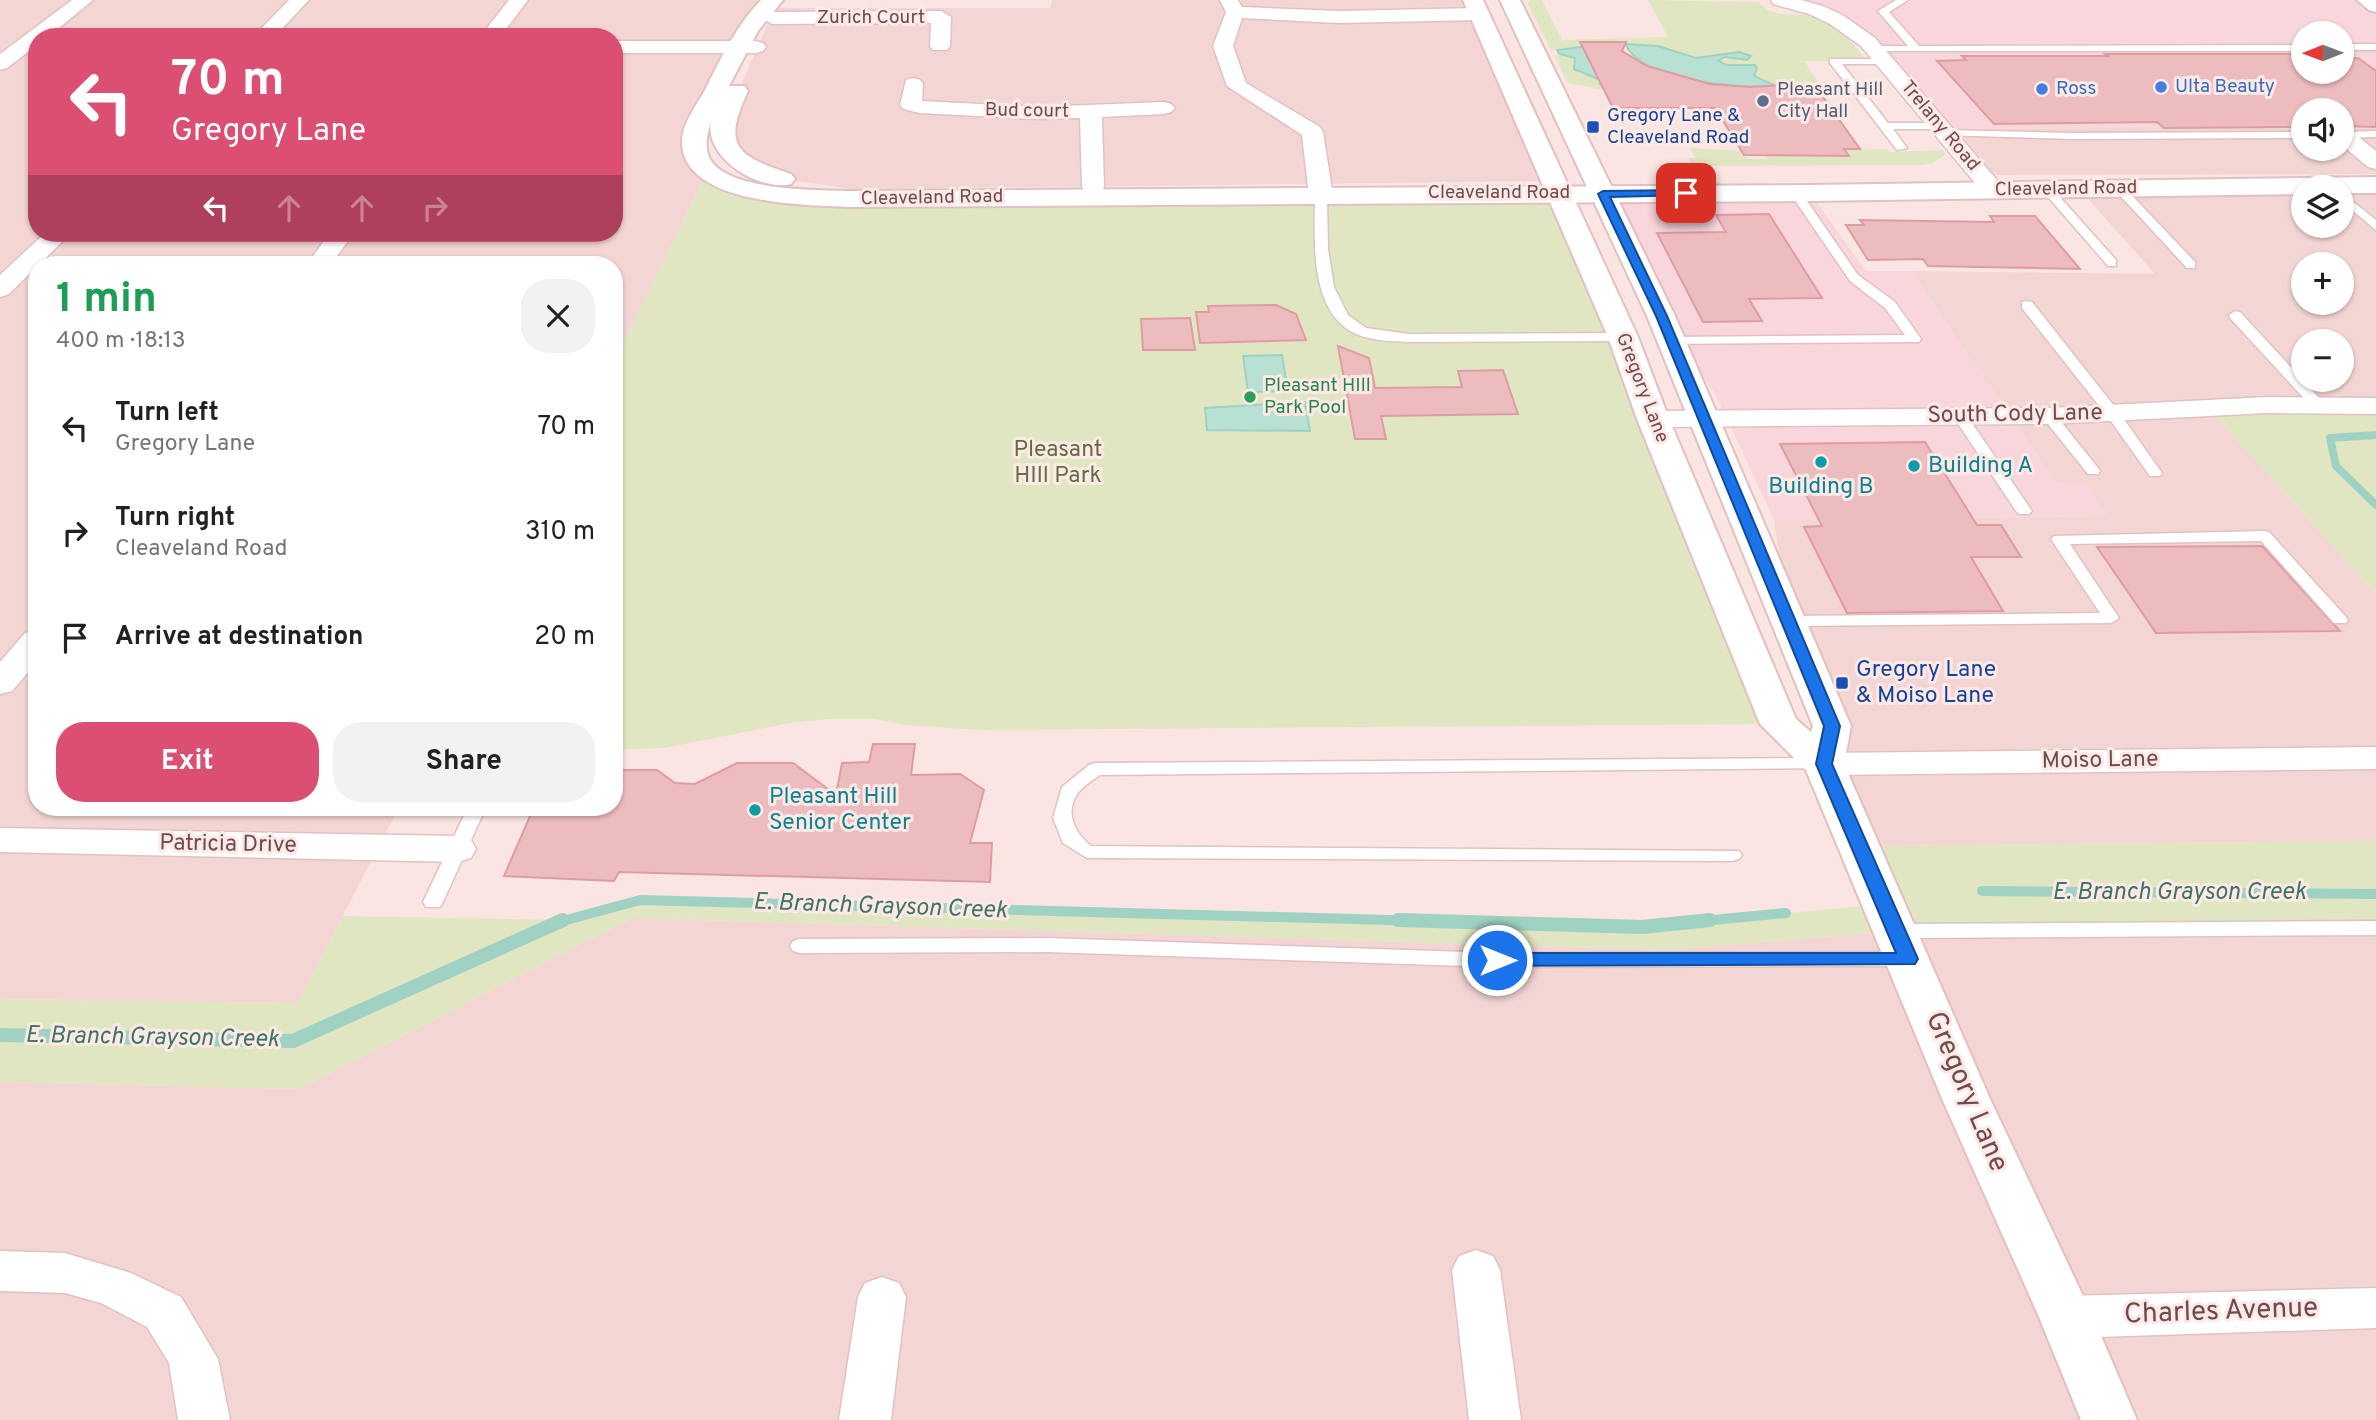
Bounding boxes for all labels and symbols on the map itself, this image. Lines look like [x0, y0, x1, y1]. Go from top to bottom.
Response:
street label: Zurich Court [817, 6, 925, 30]
north arrow [2291, 21, 2354, 84]
place label: Ulta Beauty [2175, 75, 2275, 99]
street label: Trelany Road [1895, 76, 1985, 176]
place label: Ross [2056, 77, 2096, 101]
place label: Pleasant Hill City Hall [1777, 78, 1883, 124]
marker: Ulta Beauty [2153, 79, 2169, 95]
marker: Ross [2034, 81, 2050, 97]
marker: Pleasant Hill City Hall [1755, 93, 1771, 109]
street label: Bud court [985, 98, 1069, 124]
place label: Gregory Lane & Cleaveland Road [1607, 104, 1750, 150]
marker: Gregory Lane & Cleaveland Road [1585, 119, 1601, 135]
pin [1656, 163, 1716, 223]
street label: Cleaveland Road [1995, 176, 2137, 202]
street label: Cleaveland Road [1428, 181, 1570, 205]
street label: Cleaveland Road [861, 185, 1003, 211]
street label: Gregory Lane [1610, 330, 1674, 446]
place label: Pleasant HIll Park Pool [1264, 374, 1371, 420]
marker: Pleasant HIll Park Pool [1242, 389, 1258, 405]
street label: South Cody Lane [1927, 399, 2103, 431]
park label: Pleasant HIll Park [1013, 436, 1103, 491]
place label: Building A [1928, 452, 2033, 481]
marker: Building B [1813, 454, 1829, 470]
marker: Building A [1906, 458, 1922, 474]
place label: Building B [1768, 473, 1874, 502]
place label: Gregory Lane & Moiso Lane [1856, 656, 1996, 711]
marker: Gregory Lane & Moiso Lane [1834, 675, 1850, 691]
street label: Moiso Lane [2041, 745, 2159, 777]
place label: Pleasant Hill Senior Center [769, 783, 911, 838]
marker: Pleasant Hill Senior Center [747, 802, 763, 818]
street label: Patricia Drive [159, 829, 297, 861]
water label: E. Branch Grayson Creek [2052, 878, 2307, 908]
water label: E. Branch Grayson Creek [753, 888, 1008, 926]
position arrow [1460, 923, 1534, 997]
street label: Gregory Lane [1916, 1006, 2016, 1178]
water label: E. Branch Grayson Creek [25, 1021, 280, 1055]
street label: Charles Avenue [2123, 1291, 2319, 1333]

